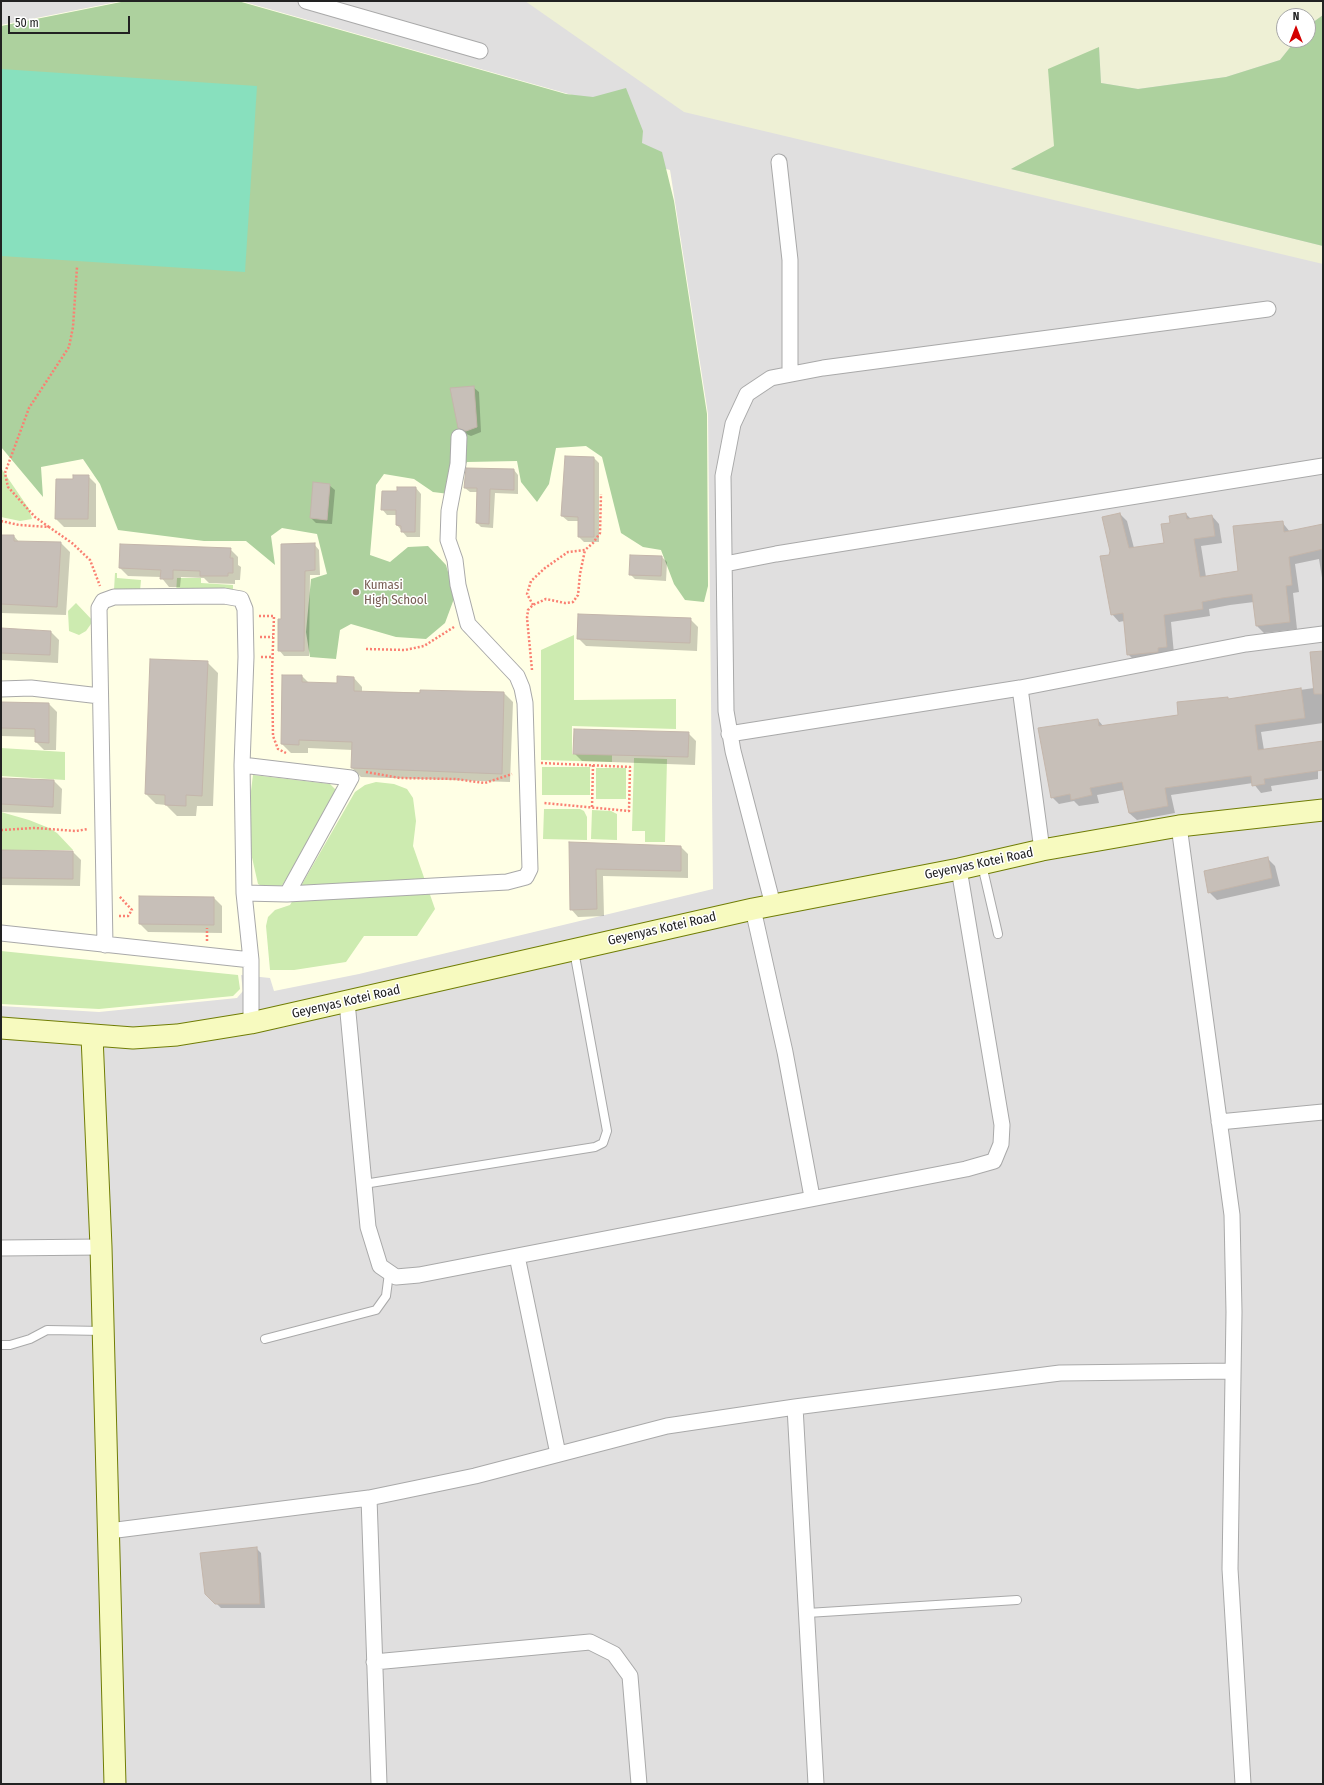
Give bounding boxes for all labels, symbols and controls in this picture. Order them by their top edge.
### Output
scale bar [10,8,132,34]
north arrow [1276,8,1316,48]
text: N [1293,10,1299,23]
text: 50 m [15,16,39,30]
place label: Kumasi High School [364,577,427,608]
marker: Kumasi High School [351,587,361,597]
street label: Geyenyas Kotei Road [923,845,1035,883]
street label: Geyenyas Kotei Road [606,909,718,949]
street label: Geyenyas Kotei Road [290,982,402,1022]

